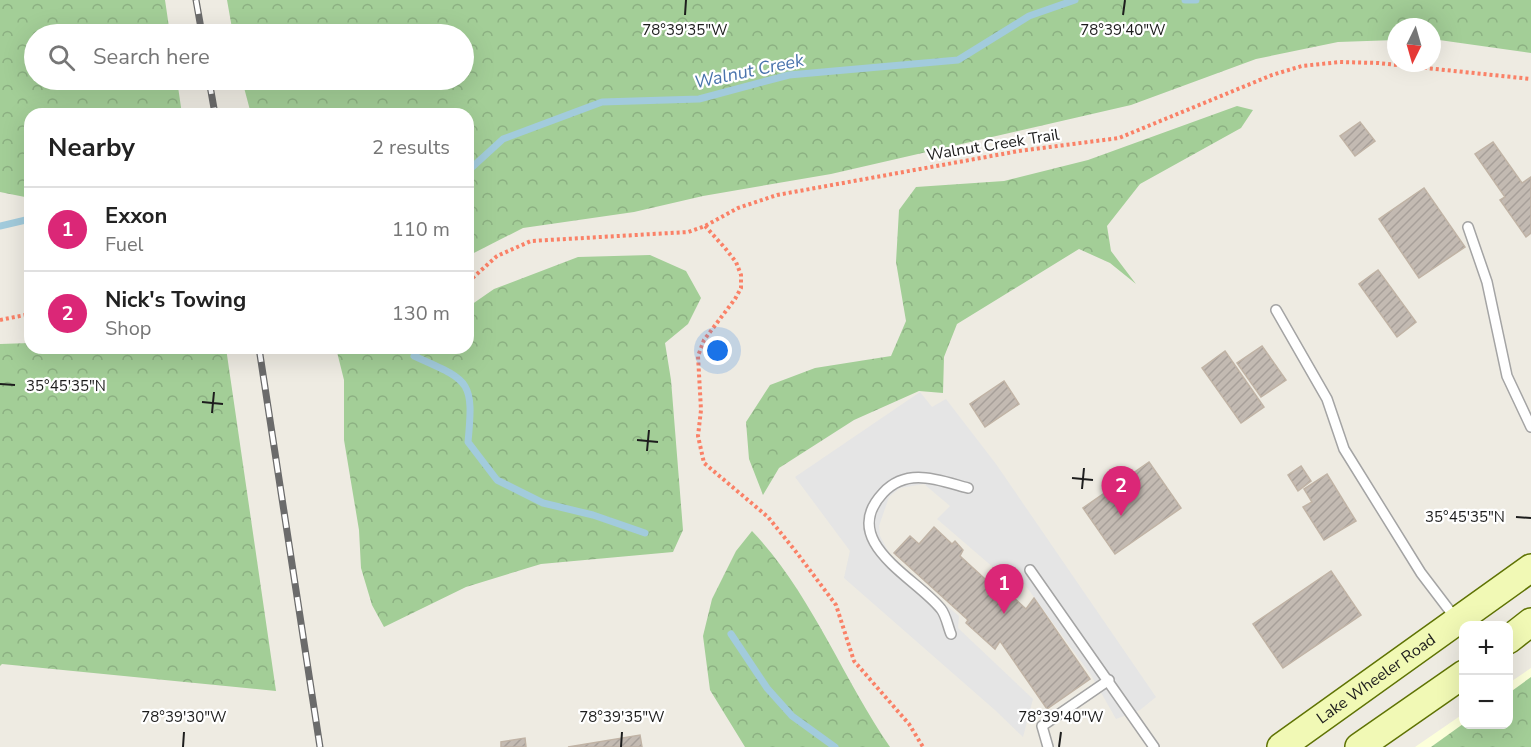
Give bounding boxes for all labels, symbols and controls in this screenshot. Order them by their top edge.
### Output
north arrow [1387,18,1441,72]
text: 78°39'35"W [642,20,728,40]
text: 78°39'40"W [1080,20,1166,40]
search box [24,24,474,90]
icon: search [45,41,78,74]
text: Search here [93,42,210,72]
water label: Walnut Creek [692,47,807,94]
street label: Walnut Creek Trail [925,124,1061,166]
text: Nearby [48,130,135,165]
text: 2 results [372,134,450,161]
text: Exxon [105,201,167,231]
text: 1 [62,216,74,243]
text: 110 m [392,216,450,243]
text: Fuel [105,231,144,258]
text: Nick's Towing [105,285,246,315]
text: 2 [62,300,74,327]
text: 130 m [392,300,450,327]
text: Shop [105,315,151,342]
your location [703,336,732,365]
text: 35°45'35"N [26,376,106,396]
pin: 2 [1102,466,1140,516]
text: 35°45'35"N [1425,507,1505,527]
pin: 1 [984,564,1024,614]
map controls [1459,621,1513,729]
button: + [1459,621,1513,675]
street label: Lake Wheeler Road [1312,629,1440,729]
button: − [1459,675,1513,729]
text: 78°39'30"W [141,707,227,727]
text: 78°39'35"W [579,707,665,727]
text: 78°39'40"W [1018,707,1104,727]

